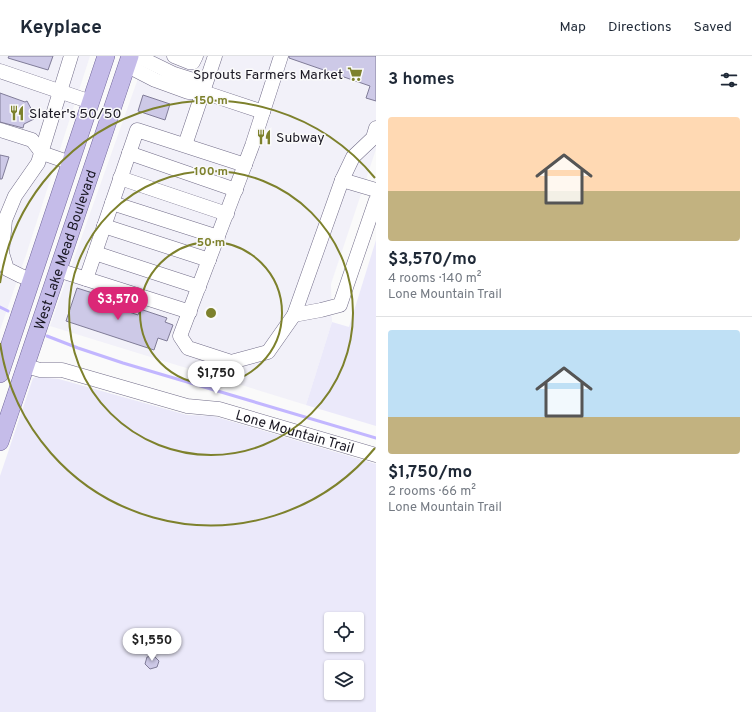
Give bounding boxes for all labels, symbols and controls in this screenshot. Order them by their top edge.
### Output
text: Keyplace [20,16,102,40]
text: Map [560,19,586,36]
text: Directions [608,19,672,36]
text: Saved [694,19,732,36]
supermarket icon: Sprouts Farmers Market [346,65,364,83]
place label: Sprouts Farmers Market [193,67,343,84]
text: 3 homes [388,69,455,91]
icon: filters [718,69,740,91]
text: 150 m [194,93,228,109]
restaurant icon: Slater's 50/50 [8,104,26,122]
place label: Slater's 50/50 [29,106,122,123]
restaurant icon: Subway [255,128,273,146]
place label: Subway [276,130,325,147]
icon: home [528,143,600,215]
text: 100 m [194,164,228,180]
street label: West Lake Mead Boulevard [31,168,101,332]
text: 50 m [197,235,225,251]
text: $3,570/mo [388,249,477,271]
text: 4 rooms · 140 m² [388,271,482,287]
pin: $3,570 [85,287,151,321]
text: Lone Mountain Trail [388,287,502,303]
text: $3,570 [97,292,139,308]
centre of rings [204,306,218,320]
icon: home [528,356,600,428]
pin: $1,750 [183,361,249,395]
text: $1,750 [197,366,235,382]
street label: Lone Mountain Trail [233,407,356,458]
text: $1,750/mo [388,462,472,484]
text: 2 rooms · 66 m² [388,484,476,500]
text: Lone Mountain Trail [388,500,502,516]
map controls [324,612,364,700]
button: locate [324,612,364,652]
pin: $1,550 [119,628,185,662]
text: $1,550 [132,633,172,649]
button: layers [324,660,364,700]

